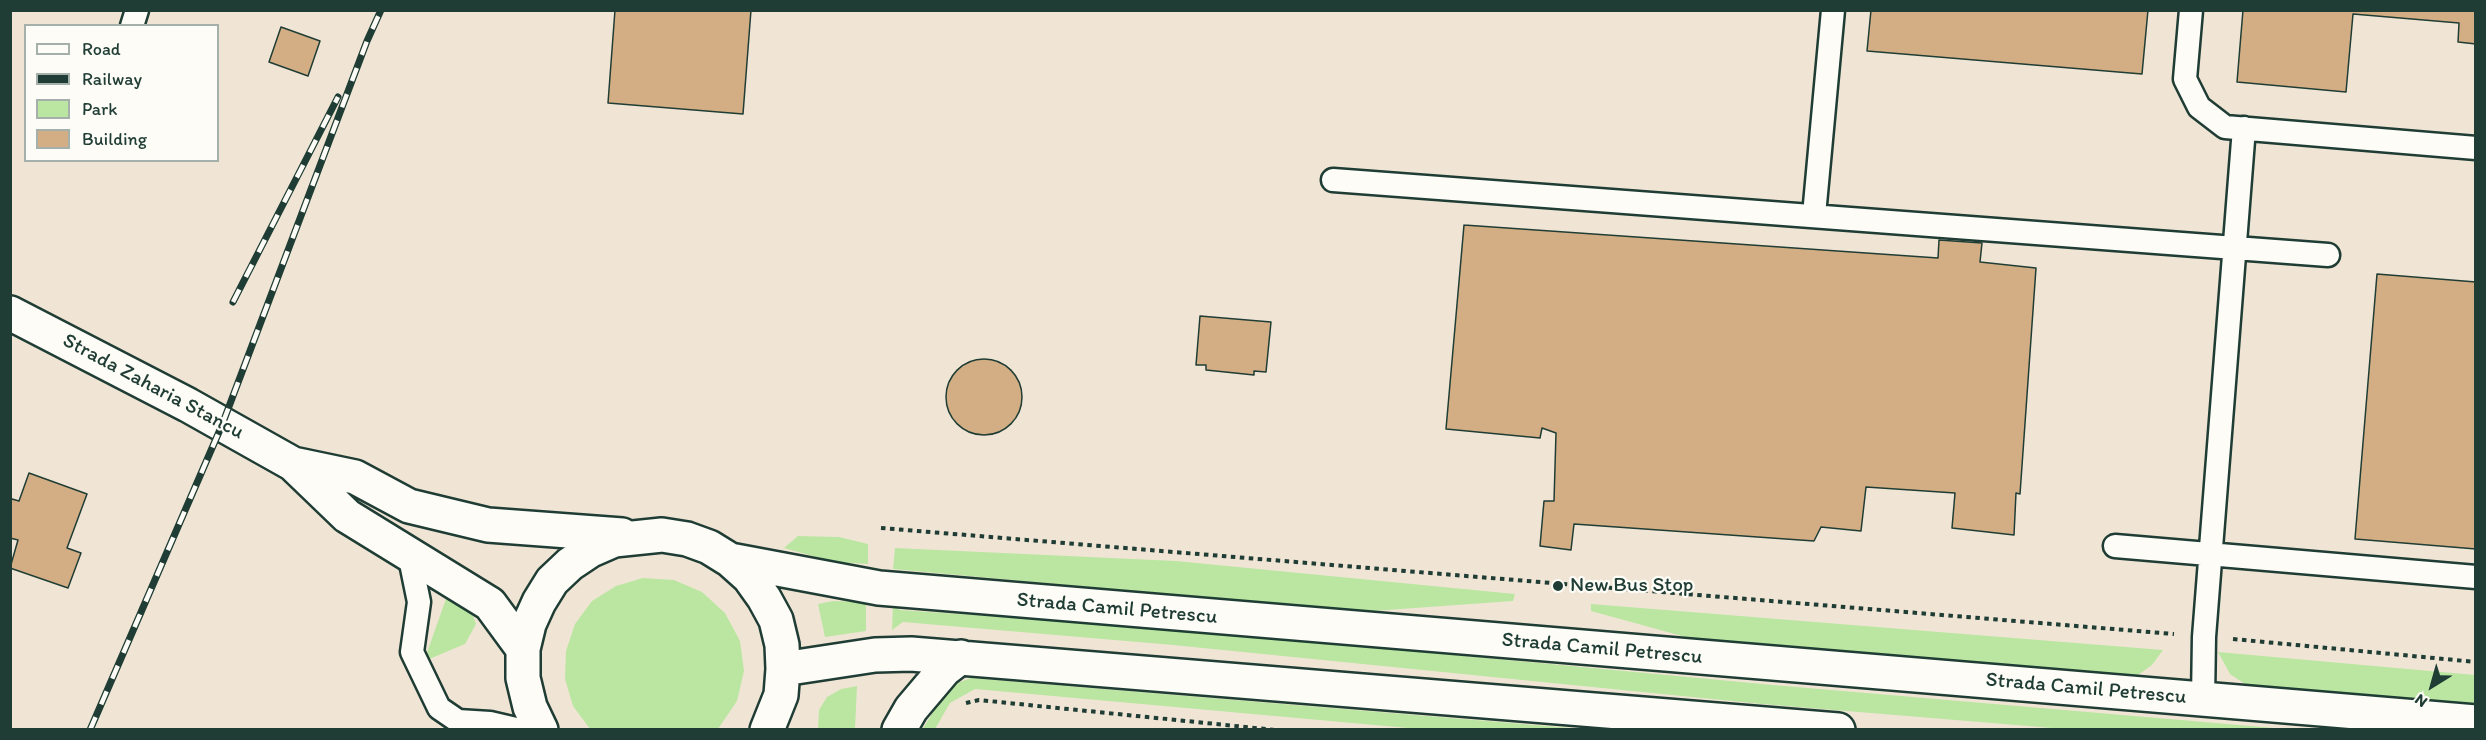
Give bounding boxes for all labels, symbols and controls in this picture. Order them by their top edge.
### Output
legend [24,24,219,162]
text: Road [82,38,121,60]
text: Railway [82,68,142,90]
text: Park [82,98,117,120]
text: Building [82,128,147,150]
street label: Strada Zaharia Stancu [58,329,248,445]
place label: New Bus Stop [1570,573,1693,599]
marker: New Bus Stop [1551,579,1565,593]
street label: Strada Camil Petrescu [1016,588,1218,630]
street label: Strada Camil Petrescu [1501,628,1703,670]
north arrow [2402,656,2462,716]
street label: Strada Camil Petrescu [1985,668,2187,710]
text: N [2411,690,2431,712]

